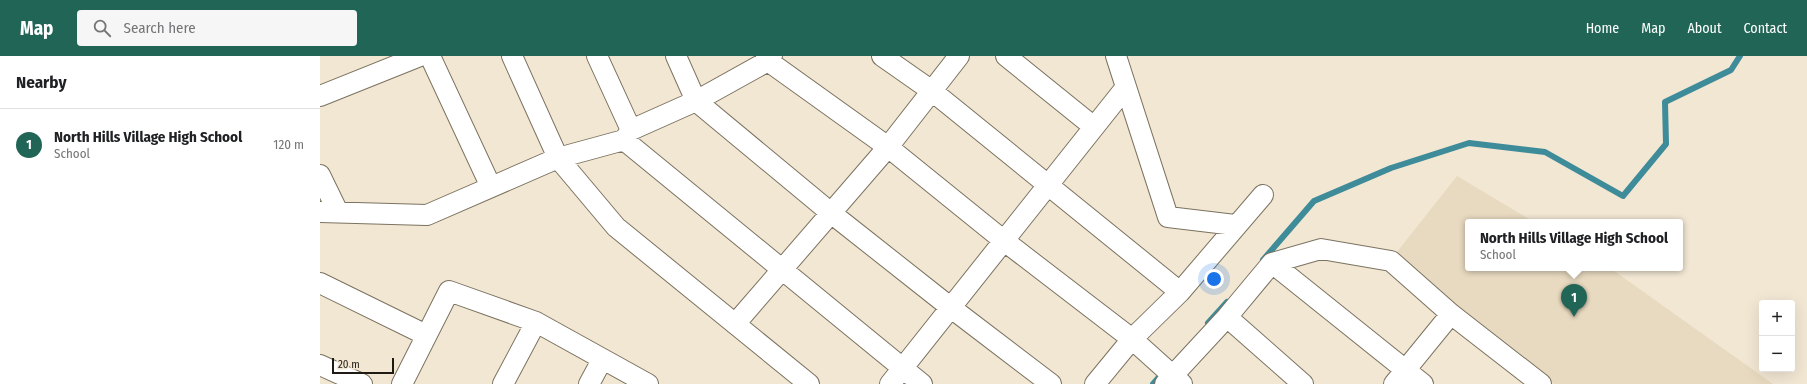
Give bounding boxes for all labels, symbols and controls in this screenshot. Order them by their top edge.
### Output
search box [77,10,357,46]
text: Map [20,17,53,40]
icon: search [91,17,113,39]
text: Search here [123,19,196,37]
text: Home [1586,20,1619,37]
text: Map [1641,20,1665,37]
text: About [1687,20,1722,37]
text: Contact [1744,20,1787,37]
text: Nearby [16,72,67,93]
text: North Hills Village High School [54,128,242,146]
text: 1 [26,137,32,152]
text: 120 m [273,137,304,152]
text: School [54,146,90,161]
popup [1465,219,1683,271]
text: North Hills Village High School [1480,229,1668,247]
text: School [1480,247,1516,262]
your location [1204,269,1224,289]
pin: 1 [1561,284,1587,317]
map controls [1759,300,1795,372]
button: + [1759,300,1795,336]
button: − [1759,336,1795,372]
scale bar [332,356,394,375]
text: 20 m [338,358,360,371]

